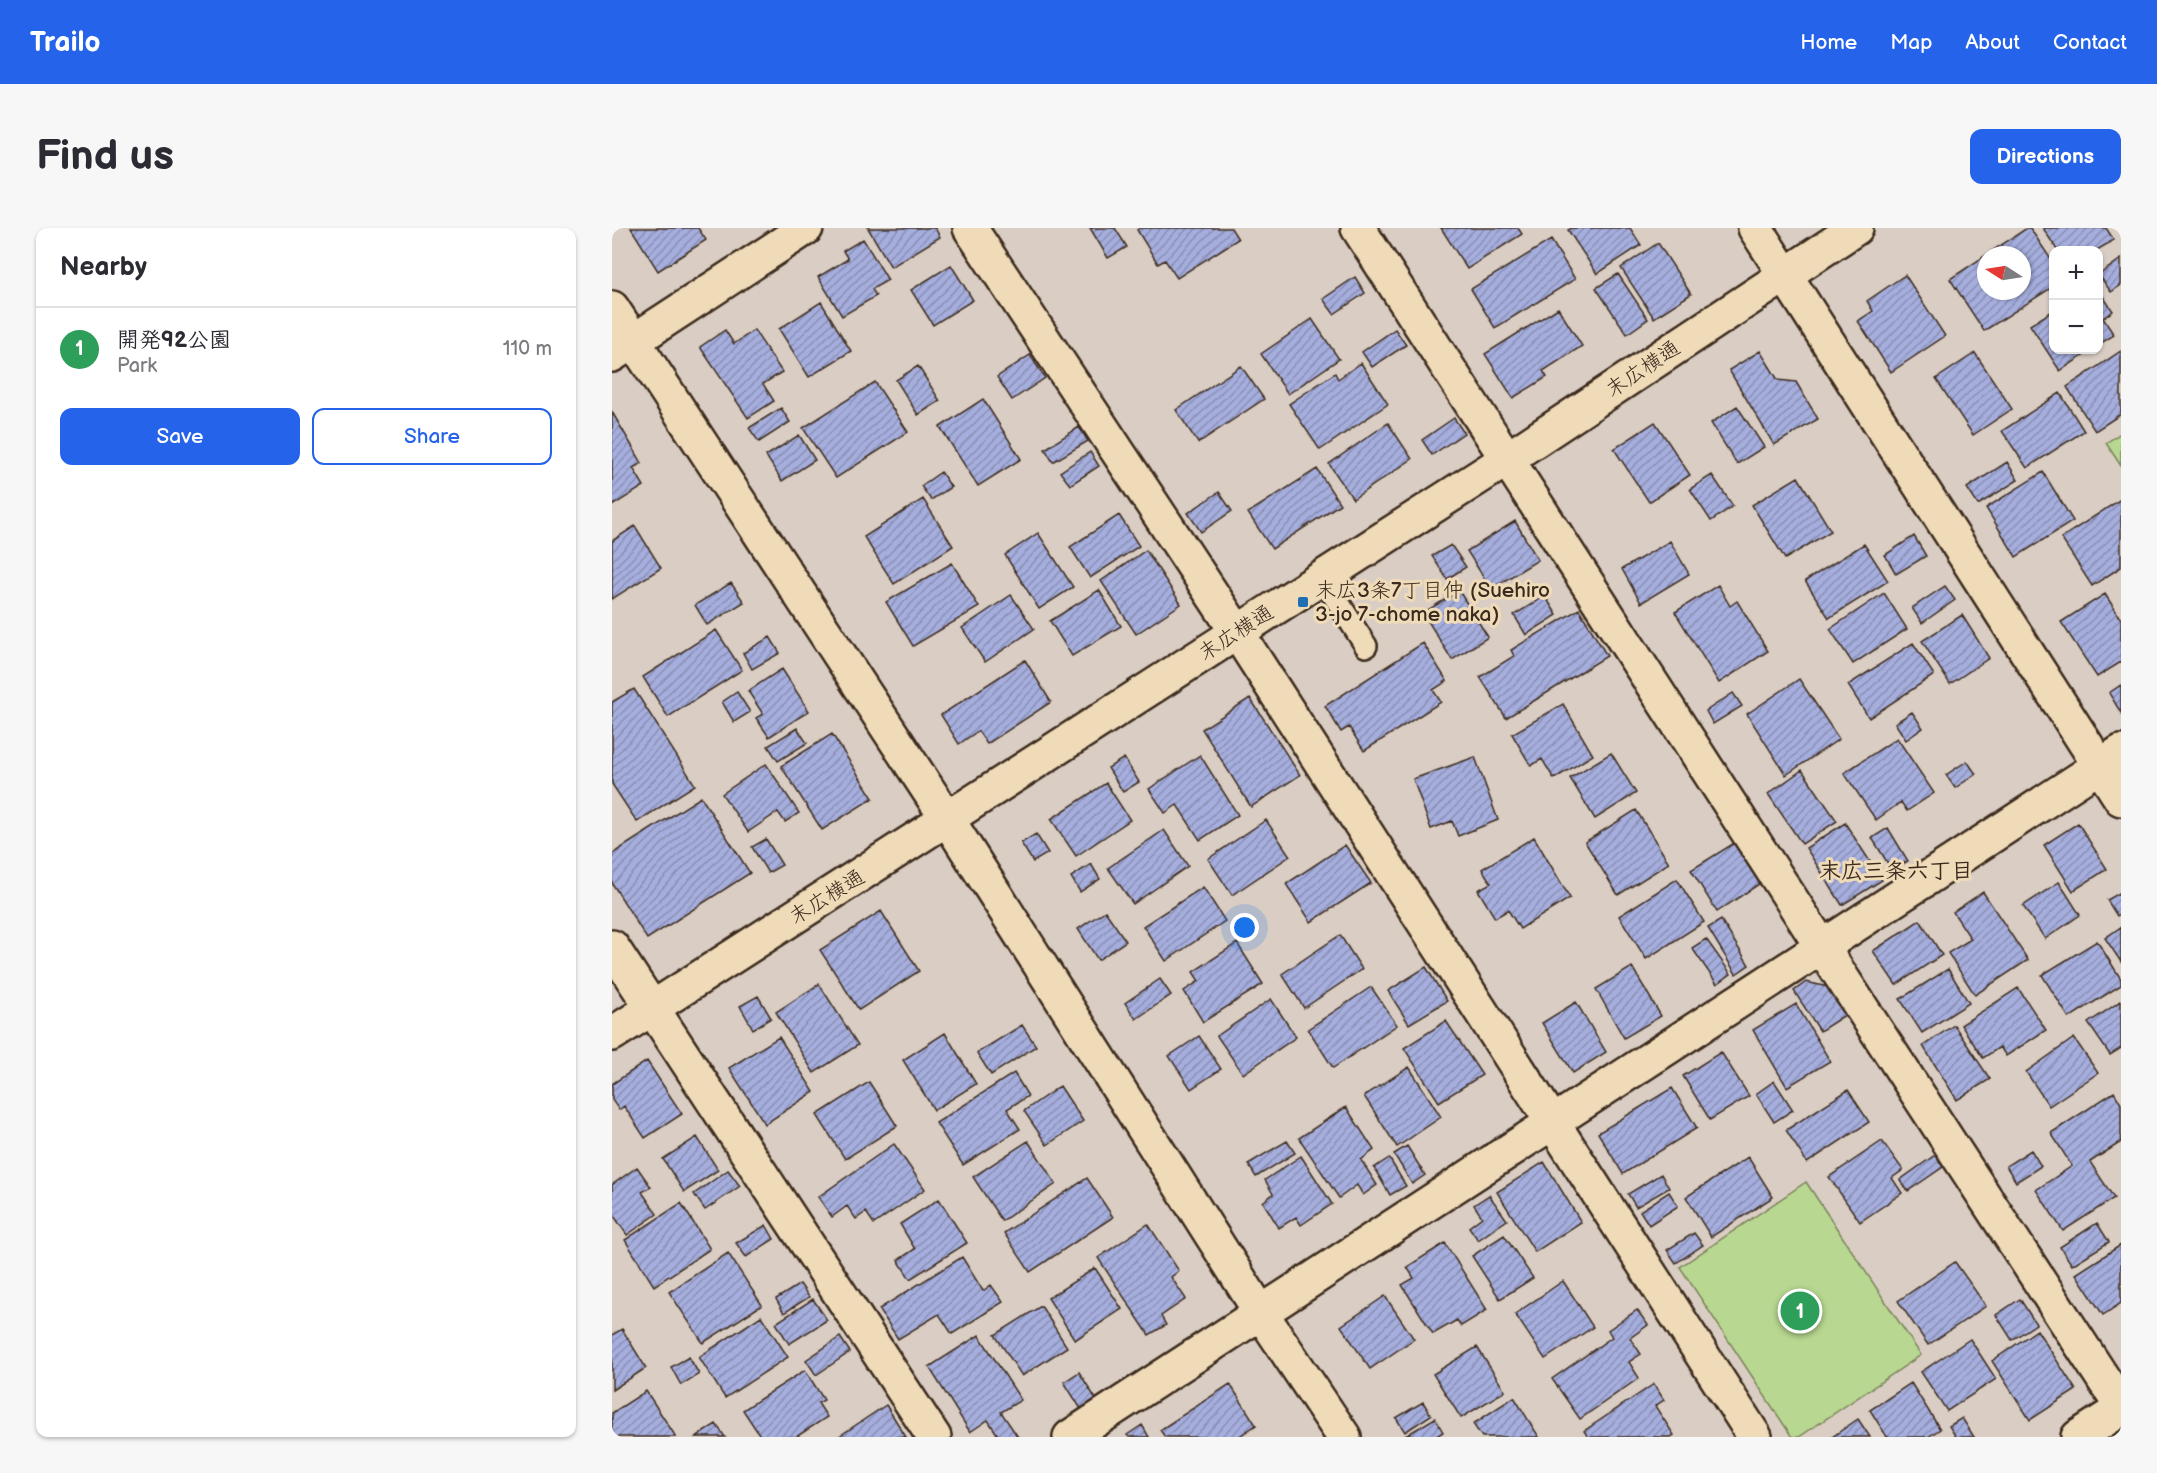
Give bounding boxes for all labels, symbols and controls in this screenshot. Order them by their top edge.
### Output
text: Trailo [30,26,101,59]
text: Home [1800,30,1857,55]
text: Map [1890,30,1932,55]
text: About [1965,30,2020,55]
text: Contact [2053,30,2127,55]
button: Directions [1970,129,2121,184]
text: Find us [36,131,174,182]
north arrow [1977,246,2031,300]
map controls [2049,246,2103,354]
button: + [2049,246,2103,300]
text: Nearby [60,252,147,283]
button: − [2049,300,2103,354]
text: 開発92公園 [117,327,231,354]
street label: 末広横通 [1601,335,1685,403]
text: 1 [75,337,84,361]
text: 110 m [503,337,552,361]
text: Park [117,354,157,378]
button: Save [60,408,300,465]
button: Share [312,408,552,465]
place label: 末広3条7丁目仲 (Suehiro 3-jo 7-chome naka) [1315,578,1550,627]
marker: 末広3条7丁目仲 (Suehiro 3-jo 7-chome naka) [1296,595,1310,609]
street label: 末広横通 [1194,600,1278,666]
district label: 末広三条六丁目 [1819,858,1973,885]
street label: 末広横通 [785,864,869,930]
your location [1230,913,1259,942]
pin: 1 [1780,1288,1820,1334]

